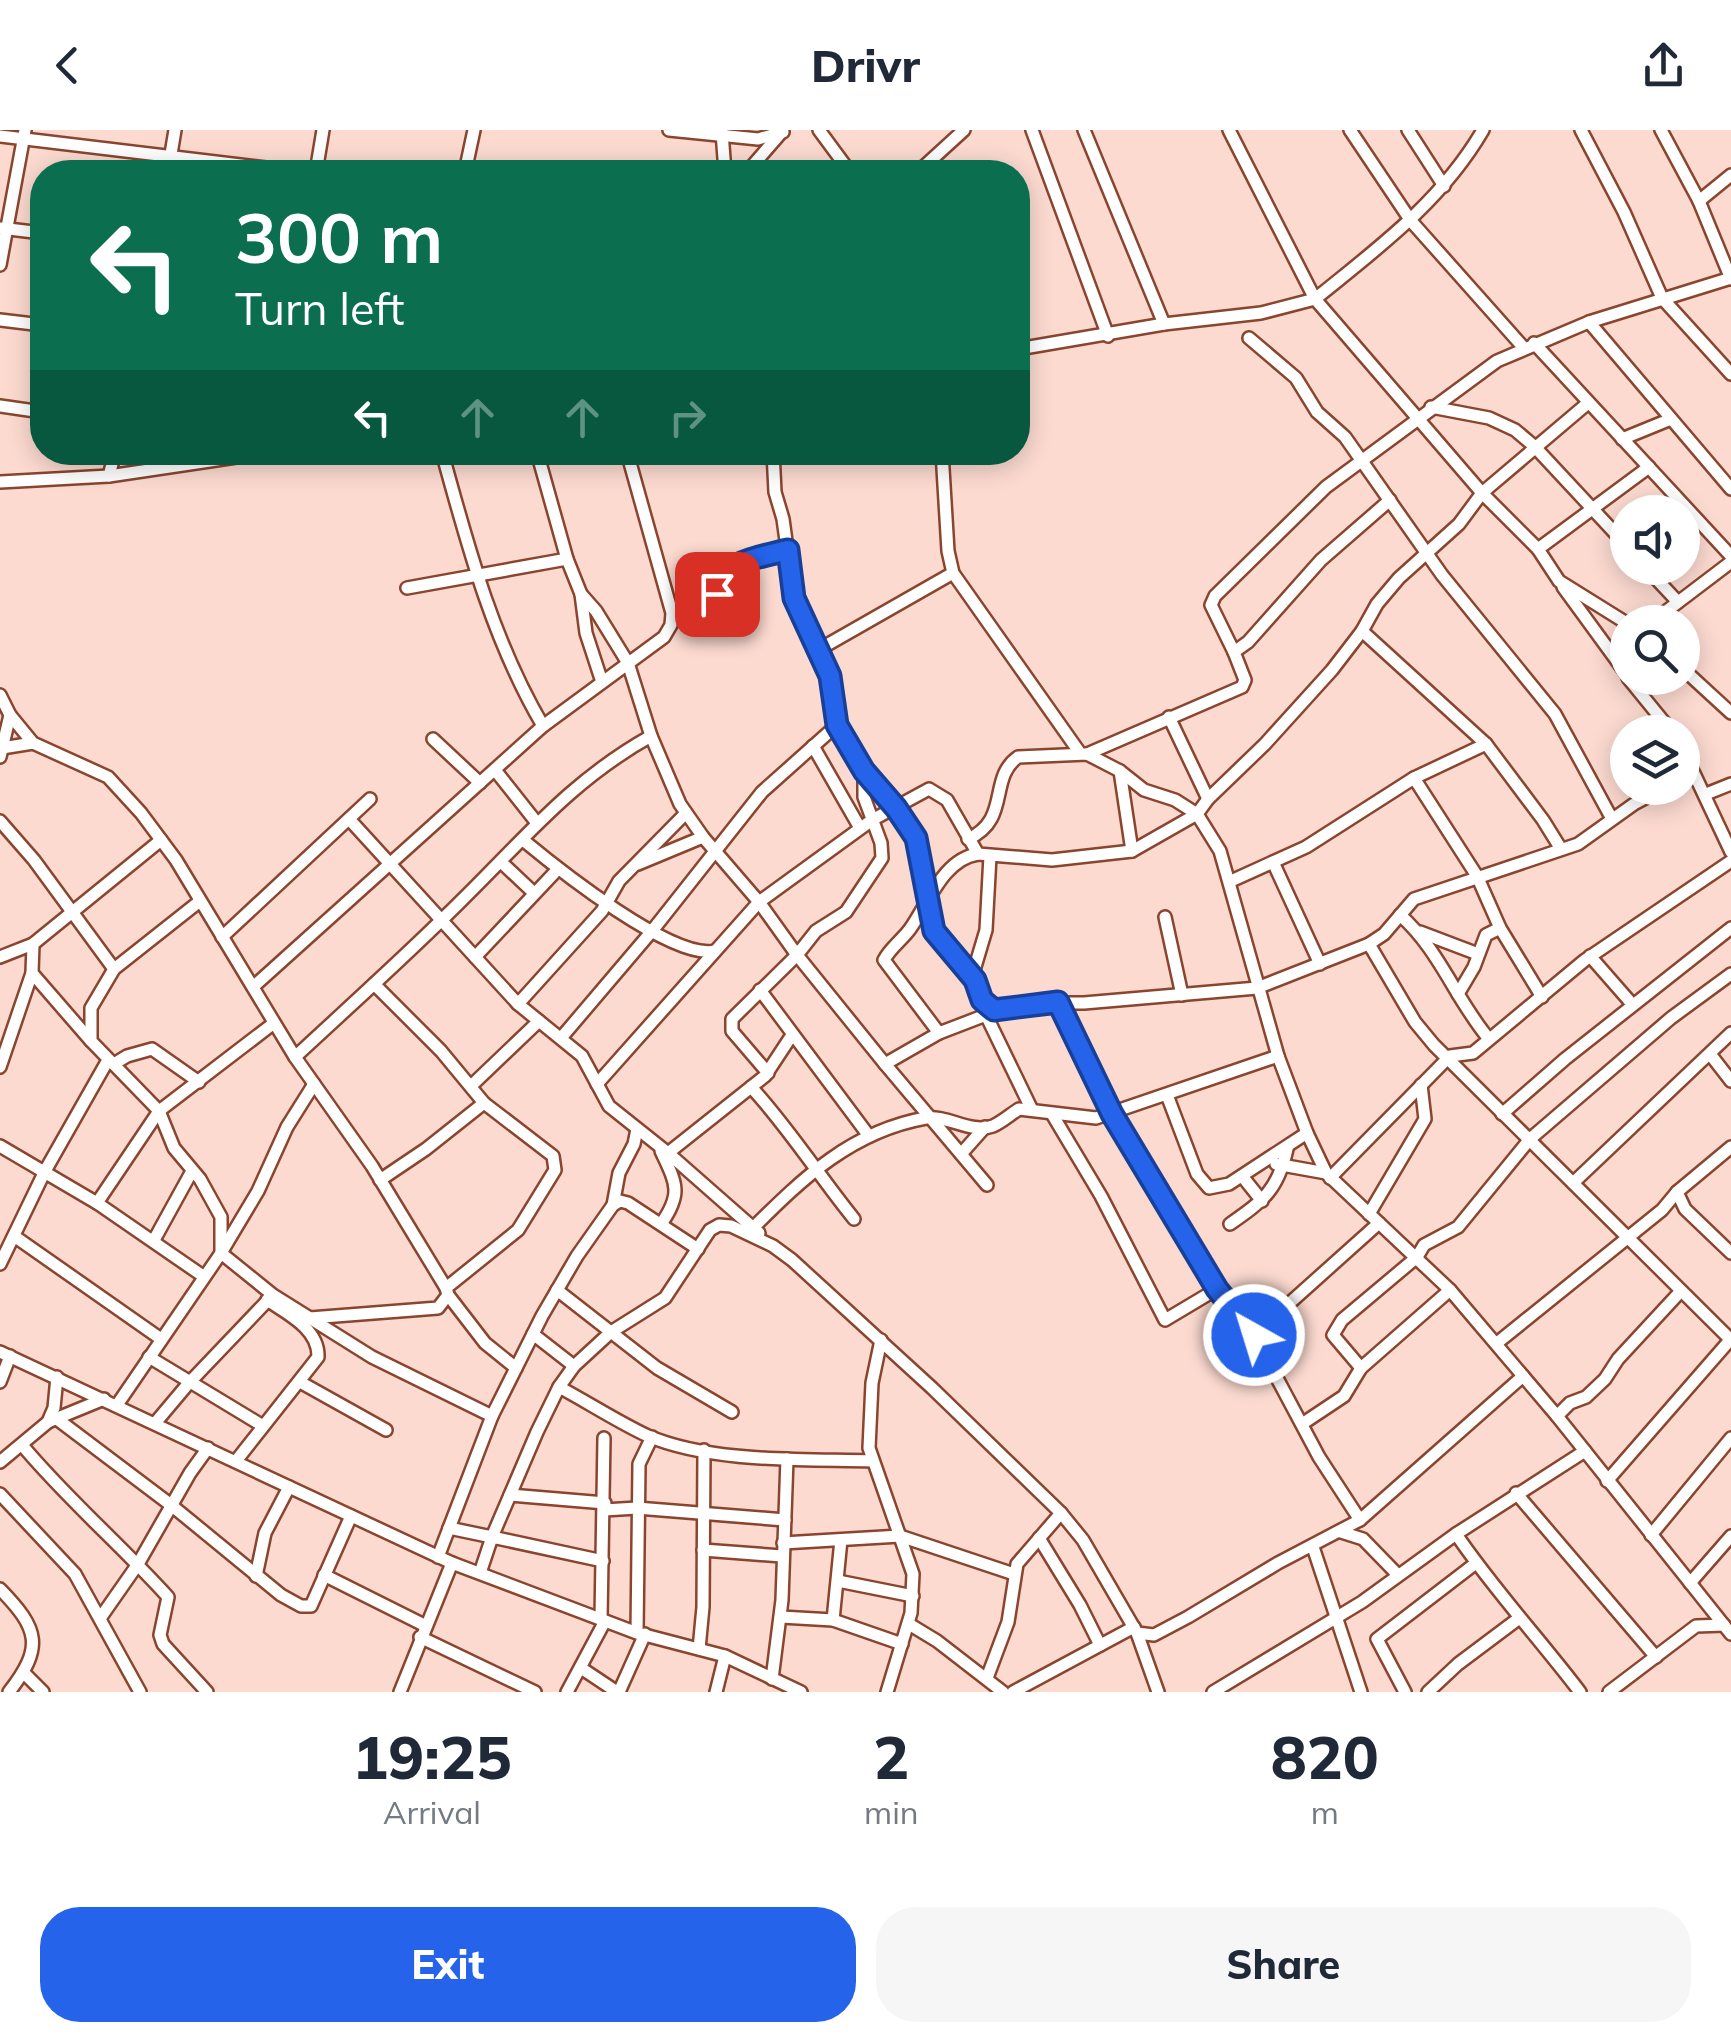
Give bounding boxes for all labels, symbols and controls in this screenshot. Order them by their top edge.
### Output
text: Drivr [811,37,920,93]
icon: back [40,38,95,93]
icon: share [1636,38,1691,93]
text: 300 m [235,193,443,281]
icon: left [70,200,200,330]
text: Turn left [235,280,404,336]
icon: left [345,390,400,445]
icon: ahead [450,390,505,445]
icon: ahead [555,390,610,445]
icon: right [660,390,715,445]
map controls [1610,495,1700,805]
button: sound [1610,495,1700,585]
pin [675,552,760,637]
icon: arrive [690,567,745,622]
button: search [1610,605,1700,695]
button: layers [1610,715,1700,805]
position arrow [1202,1283,1306,1387]
text: 19:25 [352,1719,512,1794]
text: 2 [873,1719,909,1794]
text: 820 [1271,1719,1379,1794]
text: Arrival [383,1792,481,1832]
text: min [864,1792,919,1832]
text: m [1311,1792,1339,1832]
button: Exit [40,1907,856,2022]
button: Share [876,1907,1691,2022]

